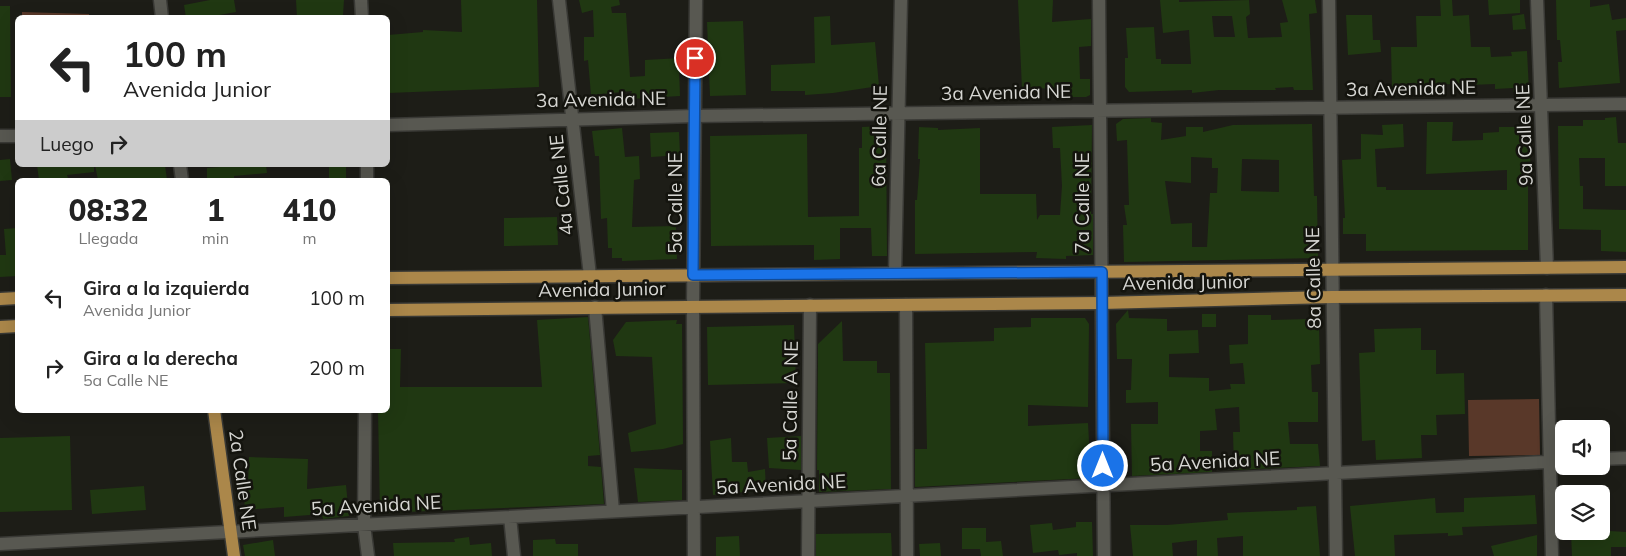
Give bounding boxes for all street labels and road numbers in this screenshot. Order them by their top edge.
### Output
street label: 3a Avenida NE [1346,75,1476,101]
street label: 3a Avenida NE [941,79,1071,105]
street label: 9a Calle NE [1510,84,1538,186]
street label: 6a Calle NE [866,85,892,187]
street label: 3a Avenida NE [536,86,666,112]
street label: 4a Calle NE [544,133,578,237]
street label: 5a Calle NE [663,152,687,254]
street label: 7a Calle NE [1070,152,1094,254]
street label: 8a Calle NE [1300,227,1326,329]
street label: Avenida Junior [1122,269,1250,295]
street label: Avenida Junior [538,276,666,302]
street label: 5a Calle A NE [777,341,803,461]
street label: 2a Calle NE [224,428,262,532]
street label: 5a Avenida NE [1149,446,1281,476]
street label: 5a Avenida NE [715,469,847,499]
street label: 5a Avenida NE [310,490,442,520]

